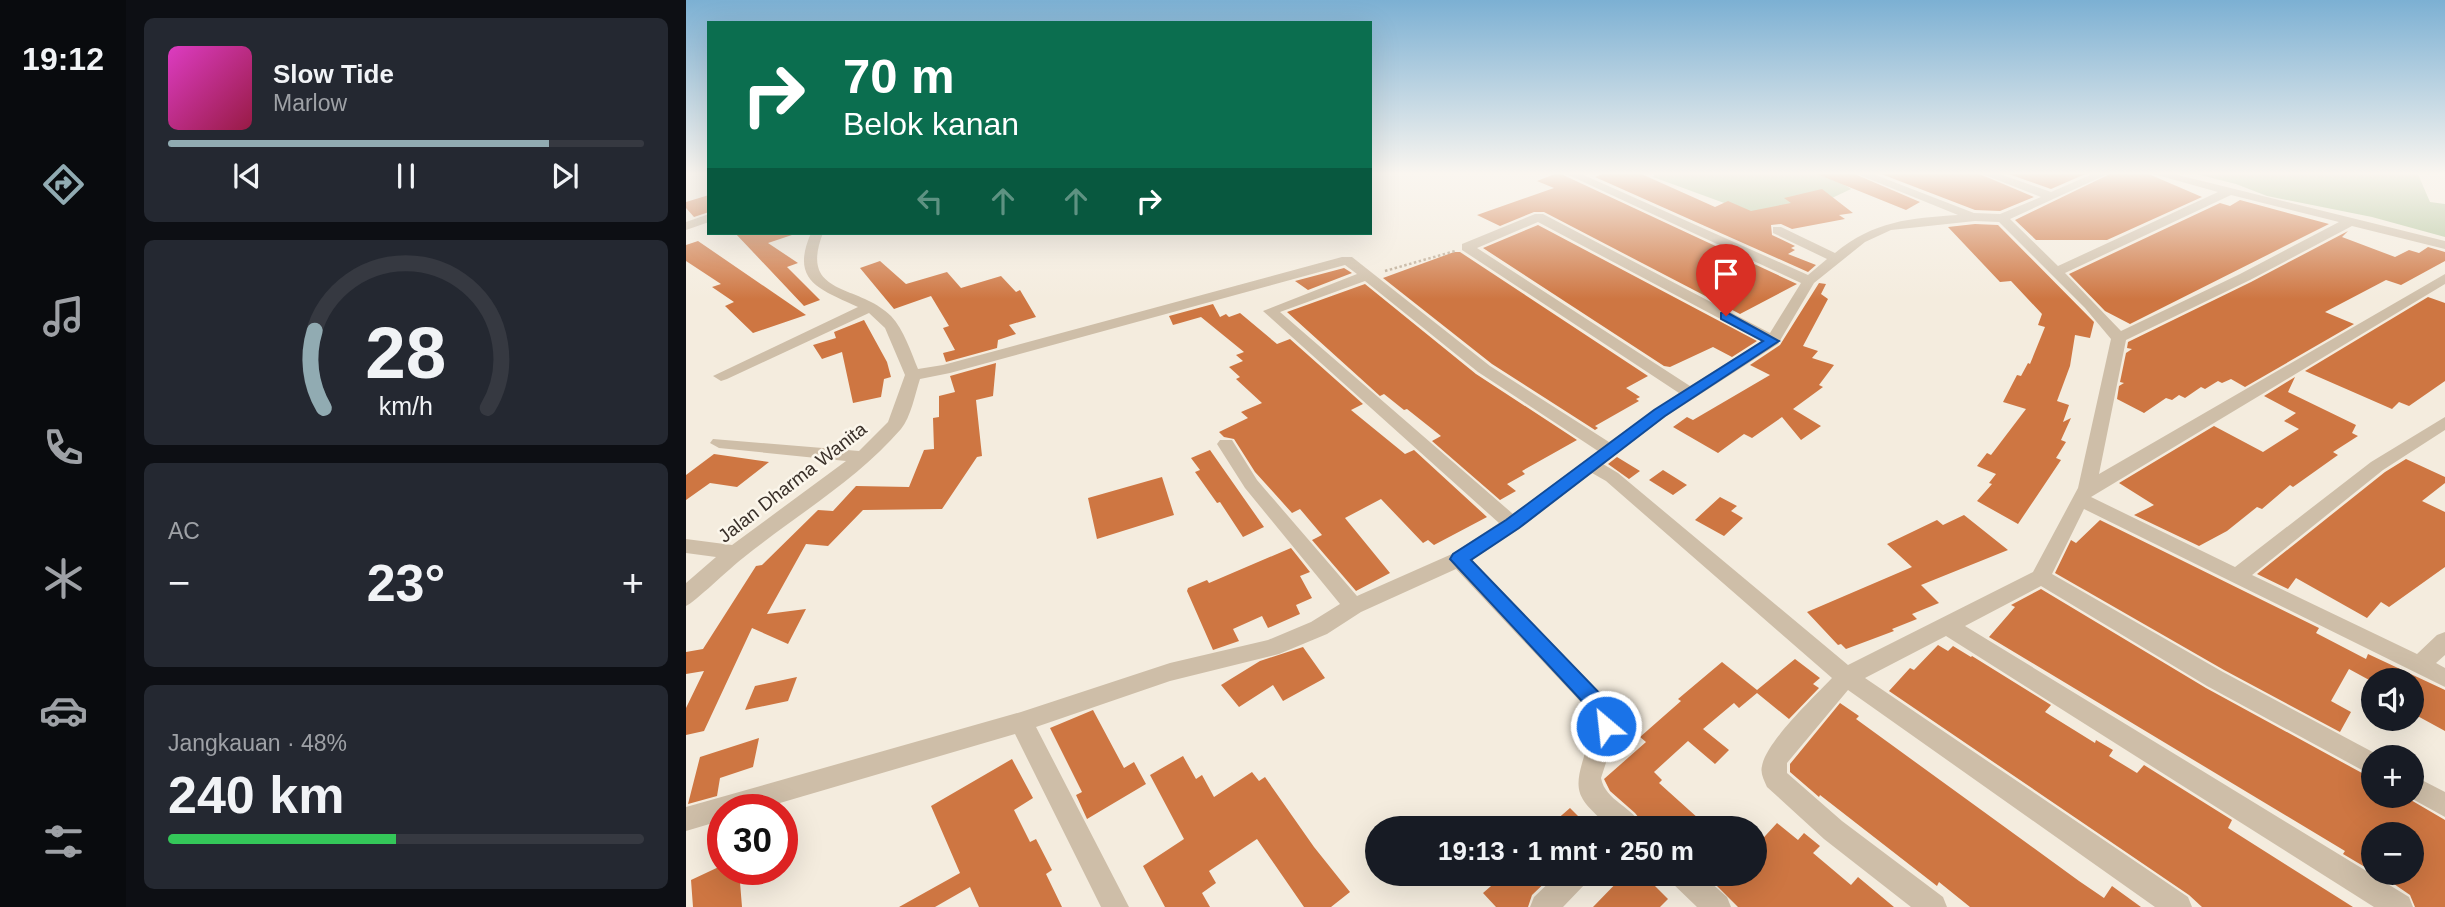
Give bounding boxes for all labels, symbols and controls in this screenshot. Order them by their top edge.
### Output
text: 19:12 [22,41,104,77]
icon: right [728,49,819,140]
text: 70 m [843,49,955,103]
text: Slow Tide [273,59,394,89]
text: Marlow [273,90,347,116]
text: Belok kanan [843,106,1019,142]
icon: previous [228,157,266,195]
icon: pause [387,157,425,195]
icon: next [546,157,584,195]
icon: directions [39,160,88,209]
icon: left [911,182,949,220]
icon: ahead [984,182,1022,220]
icon: ahead [1057,182,1095,220]
icon: right [1130,182,1168,220]
pin [1696,244,1756,316]
icon: arrive [1707,255,1745,293]
icon: music [39,292,88,341]
text: 28 [366,313,446,394]
text: km/h [379,392,433,420]
street label: Jalan Dharma Wanita [714,418,871,547]
icon: phone [39,423,88,472]
text: AC [168,518,200,544]
icon: climate [39,554,88,603]
text: 23° [367,554,445,612]
text: − [168,562,190,604]
text: + [622,562,644,604]
map controls [2361,668,2424,885]
button: sound [2361,668,2424,731]
icon: car [39,686,88,735]
position arrow [1569,689,1643,763]
text: Jangkauan · 48% [168,730,347,756]
button: + [2361,745,2424,808]
text: 240 km [168,766,344,824]
speed limit sign: 30 [707,794,798,885]
icon: filters [39,817,88,866]
button: − [2361,822,2424,885]
text: 19:13 · 1 mnt · 250 m [1438,836,1694,866]

